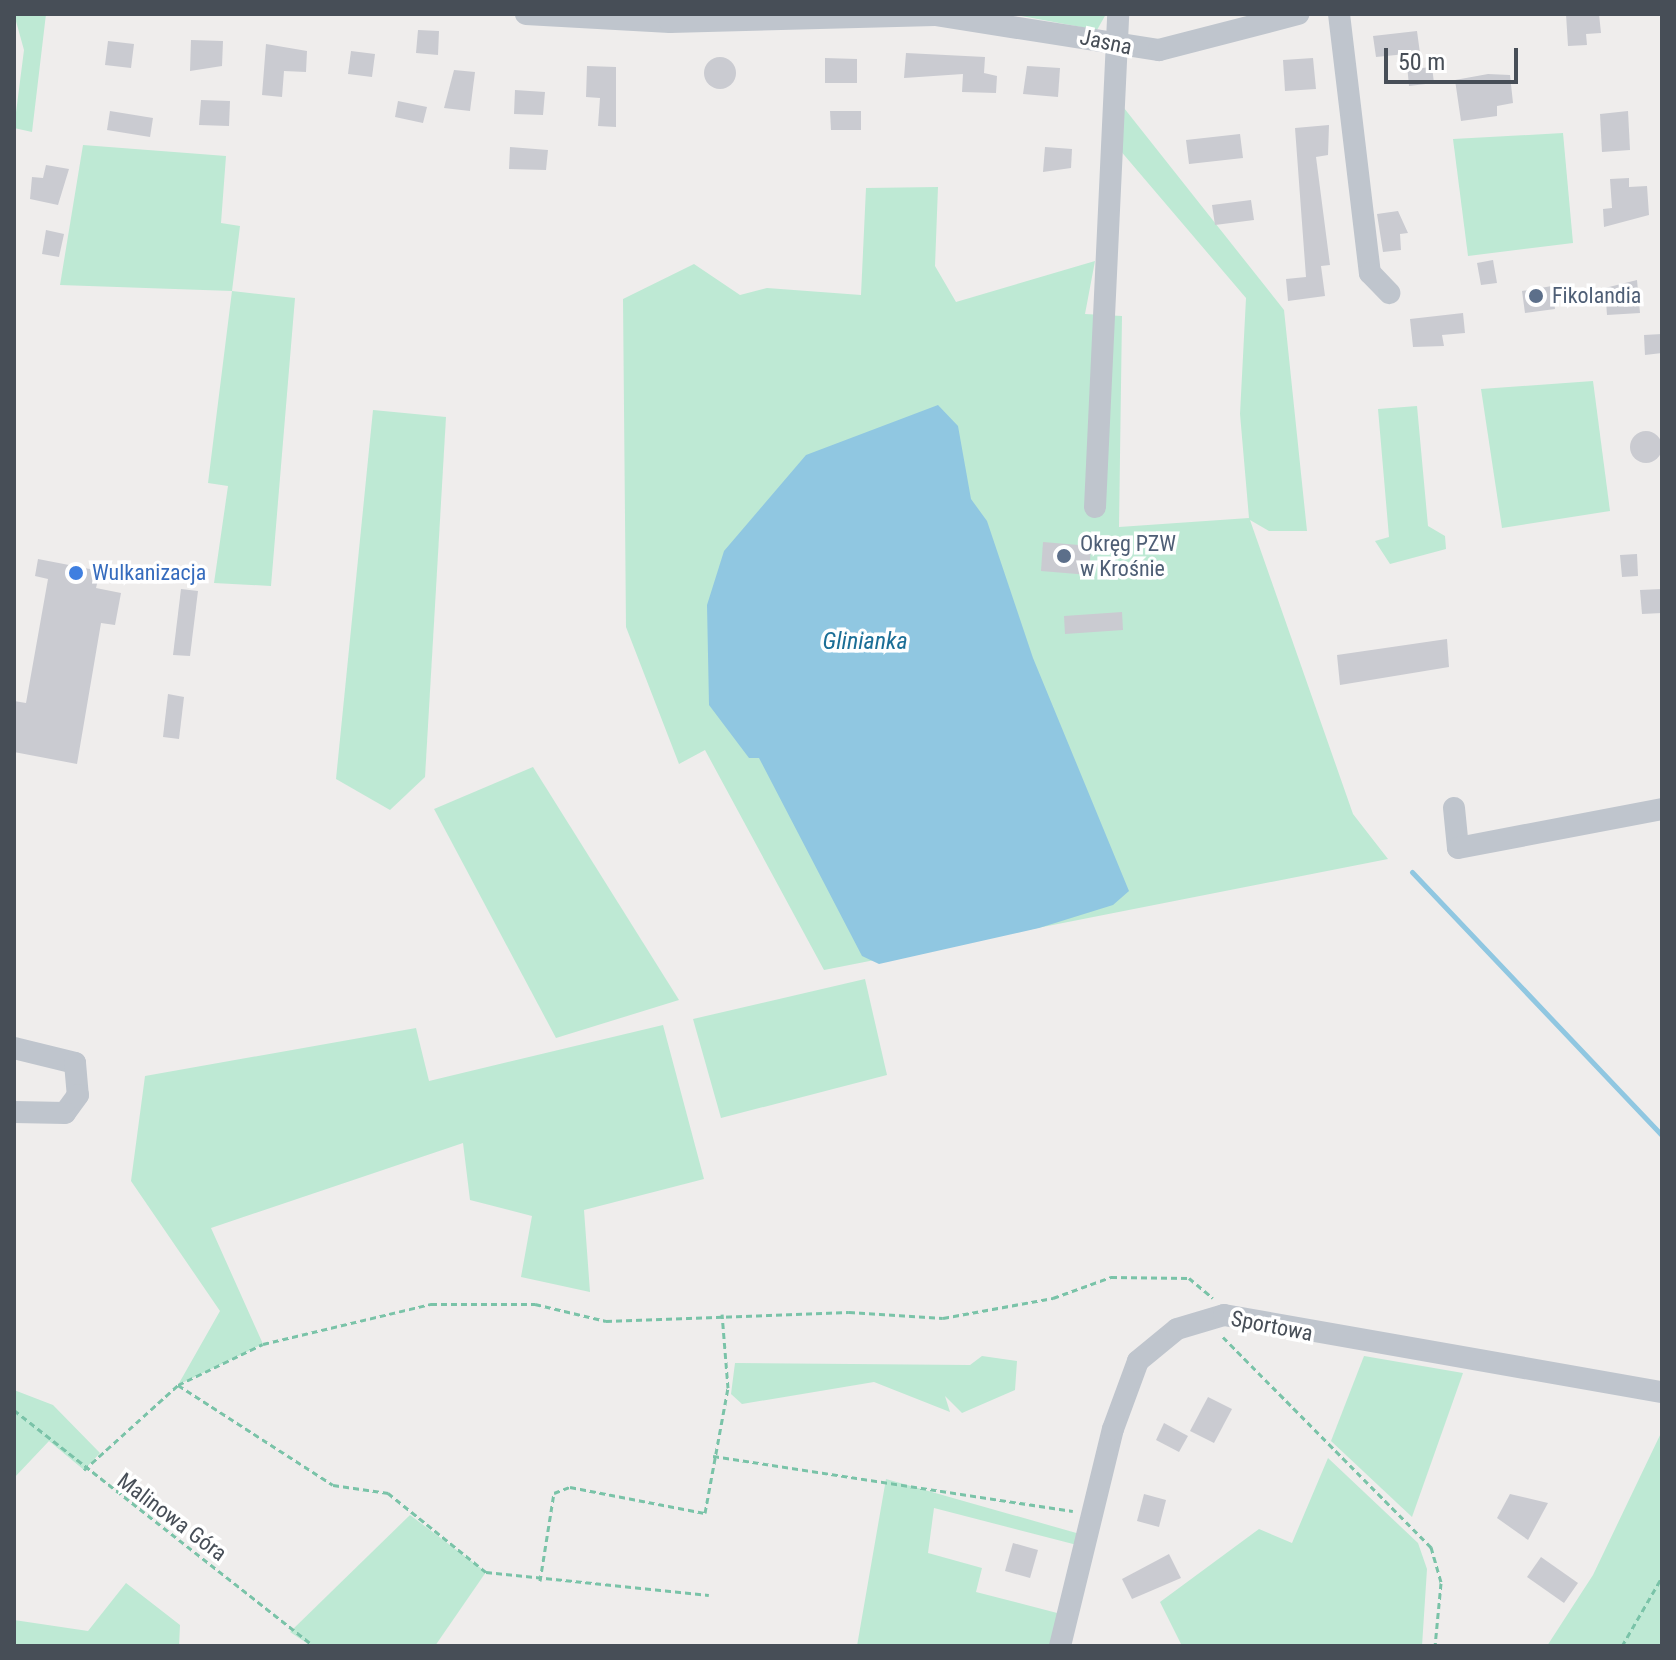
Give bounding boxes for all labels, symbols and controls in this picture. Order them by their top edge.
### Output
street label: Jasna [1078,24,1134,60]
scale bar [1388,32,1522,82]
text: 50 m [1398,48,1445,76]
place label: Fikolandia [1552,283,1641,309]
marker: Fikolandia [1527,287,1545,305]
place label: Okręg PZW w Krośnie [1080,530,1176,582]
marker: Okręg PZW w Krośnie [1055,547,1073,565]
place label: Wulkanizacja [92,560,206,586]
marker: Wulkanizacja [67,564,85,582]
water label: Glinianka [822,628,908,656]
street label: Sportowa [1229,1305,1315,1347]
street label: Malinowa Góra [112,1467,232,1567]

